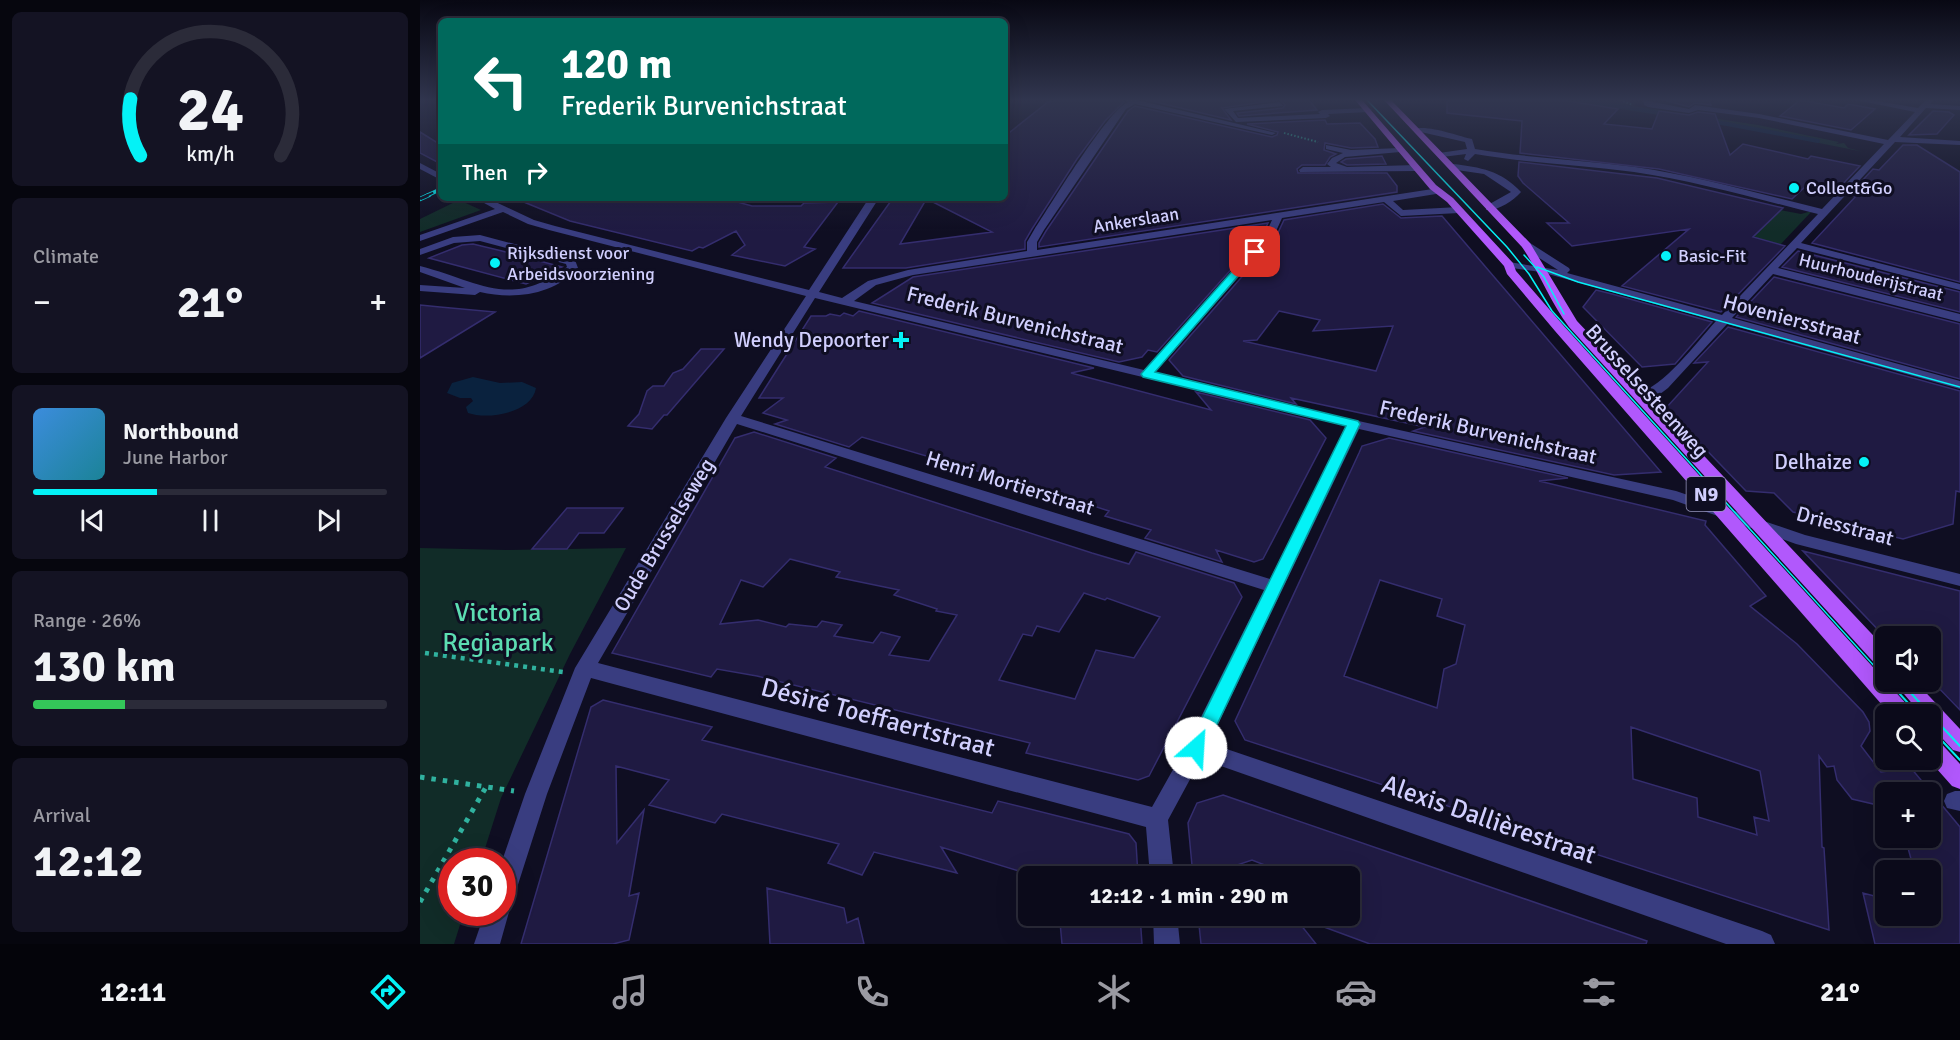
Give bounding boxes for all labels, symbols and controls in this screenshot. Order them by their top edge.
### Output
text: 120 m [561,39,672,90]
icon: left [462,42,540,120]
text: 24 [176,71,244,148]
text: Frederik Burvenichstraat [561,90,847,123]
text: km/h [186,142,234,168]
icon: right [520,156,553,189]
text: Then [462,159,508,186]
place label: Collect&Go [1806,177,1892,199]
marker: Collect&Go [1787,181,1801,195]
street label: Ankerslaan [1092,202,1180,238]
pin [1229,226,1280,277]
icon: arrive [1238,235,1271,268]
place label: Rijksdienst voor Arbeidsvoorziening [507,242,655,285]
text: Climate [33,244,99,269]
place label: Basic-Fit [1678,245,1746,267]
street label: Huurhouderijstraat [1797,248,1945,306]
marker: Basic-Fit [1659,249,1673,263]
marker: Rijksdienst voor Arbeidsvoorziening [488,256,502,270]
text: 21° [177,275,243,330]
street label: Frederik Burvenichstraat [904,281,1126,359]
text: − [33,282,51,323]
text: + [369,282,387,323]
street label: Hoveniersstraat [1720,288,1864,350]
street label: Brusselsesteenweg [1580,319,1714,463]
place label: Wendy Depoorter [734,327,889,353]
marker: Wendy Depoorter [894,333,908,347]
street label: Frederik Burvenichstraat [1377,394,1599,470]
text: Northbound [123,418,239,445]
text: June Harbor [123,445,228,470]
street label: Henri Mortierstraat [923,445,1097,521]
place label: Delhaize [1774,449,1852,475]
street label: Oude Brusselseweg [608,454,720,616]
marker: Delhaize [1857,455,1871,469]
road number: N9 [1686,477,1726,511]
street label: Driesstraat [1794,501,1896,551]
icon: previous [76,504,109,537]
icon: pause [194,504,227,537]
icon: next [312,504,345,537]
park label: Victoria Regiapark [442,597,554,659]
text: Range · 26% [33,608,141,633]
map controls [1875,626,1941,926]
button: sound [1875,626,1941,692]
text: 130 km [33,639,176,694]
street label: Désiré Toeffaertstraat [758,671,998,765]
button: search [1875,704,1941,770]
position arrow [1164,716,1228,780]
street label: Alexis Dallièrestraat [1378,768,1600,872]
button: + [1875,782,1941,848]
text: Arrival [33,803,91,828]
text: 12:12 [33,834,143,889]
speed limit sign: 30 [438,848,516,926]
button: − [1875,860,1941,926]
text: 12:12 · 1 min · 290 m [1089,882,1289,909]
icon: directions [367,971,409,1013]
icon: music [609,971,651,1013]
icon: phone [851,971,893,1013]
icon: climate [1093,971,1135,1013]
icon: car [1335,971,1377,1013]
icon: filters [1578,971,1620,1013]
text: 12:11 [100,976,166,1009]
text: 21° [1820,976,1860,1009]

